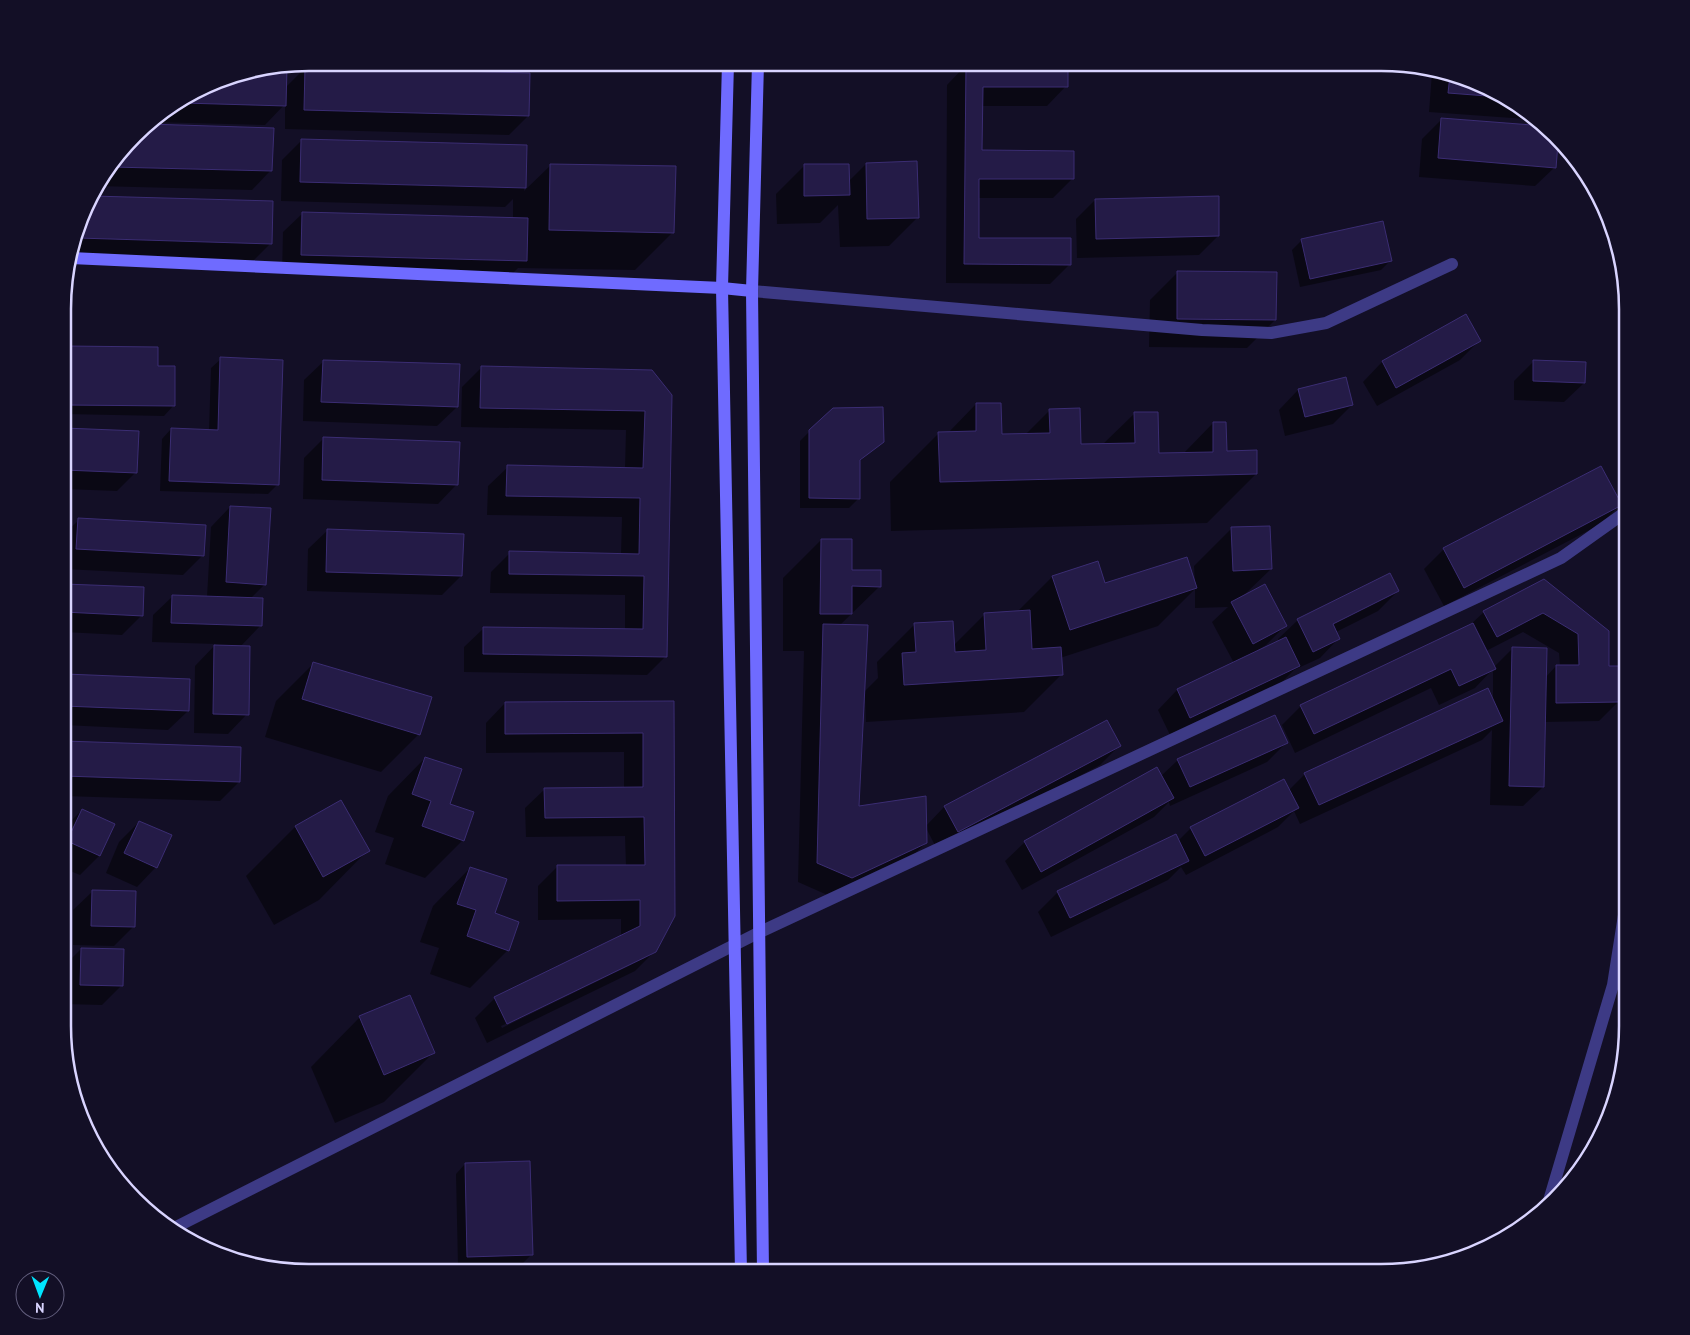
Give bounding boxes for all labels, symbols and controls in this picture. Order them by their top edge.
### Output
north arrow [15,1270,65,1320]
text: N [35,1299,45,1317]

